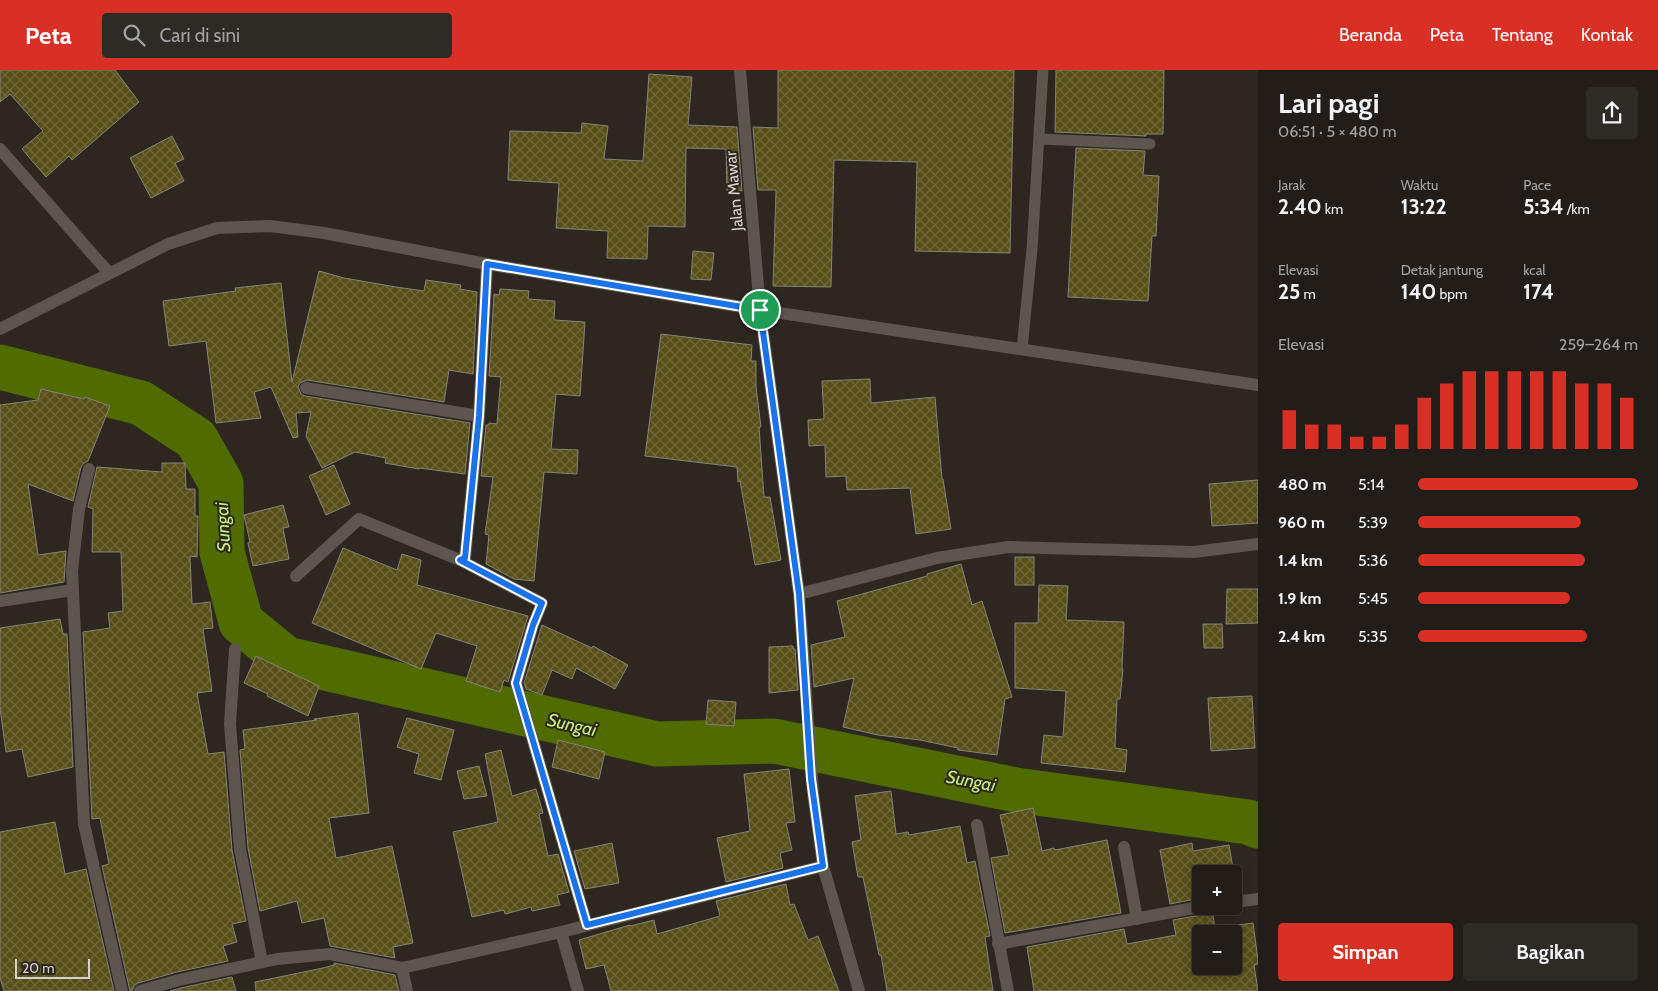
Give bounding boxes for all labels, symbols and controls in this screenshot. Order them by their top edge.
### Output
search box [102,13,452,58]
text: Peta [25,21,72,50]
icon: search [120,21,148,49]
text: Cari di sini [160,24,240,47]
text: Beranda [1339,24,1402,46]
text: Peta [1430,24,1464,46]
text: Tentang [1492,24,1553,46]
text: Kontak [1581,24,1633,46]
text: Lari pagi [1278,86,1380,120]
button: share [1586,87,1638,139]
text: 06:51 · 5 × 480 m [1278,122,1397,141]
street label: Jalan Mawar [721,149,747,233]
text: Jarak [1278,176,1305,194]
text: Waktu [1401,176,1438,194]
text: Pace [1523,176,1551,194]
text: 2.40 [1278,194,1322,219]
text: 13:22 [1401,194,1447,219]
text: 5:34 [1523,194,1564,219]
text: km [1322,200,1343,218]
text: /km [1564,200,1590,218]
text: Elevasi [1278,261,1318,279]
text: Detak jantung [1401,261,1483,279]
text: kcal [1523,261,1546,279]
text: 25 [1278,279,1300,304]
text: 140 [1401,279,1436,304]
text: 174 [1523,279,1554,304]
text: m [1300,285,1316,303]
text: bpm [1436,285,1467,303]
pin [739,289,781,331]
icon: arrive [746,296,774,324]
text: Elevasi [1278,335,1324,354]
text: 259–264 m [1559,335,1638,354]
text: 480 m [1278,475,1326,494]
text: 5:14 [1358,475,1384,494]
water label: Sungai [211,501,235,552]
text: 960 m [1278,513,1325,532]
text: 5:39 [1358,513,1388,532]
text: 1.4 km [1278,551,1323,570]
text: 5:36 [1358,551,1388,570]
text: 1.9 km [1278,589,1321,608]
text: 5:45 [1358,589,1388,608]
text: 2.4 km [1278,627,1325,646]
text: 5:35 [1358,627,1387,646]
water label: Sungai [545,709,600,742]
water label: Sungai [945,765,999,797]
map controls [1192,865,1242,975]
button: + [1192,865,1242,915]
button: Simpan [1278,923,1453,981]
button: Bagikan [1463,923,1638,981]
button: − [1192,925,1242,975]
scale bar [15,956,90,979]
text: 20 m [22,959,55,977]

